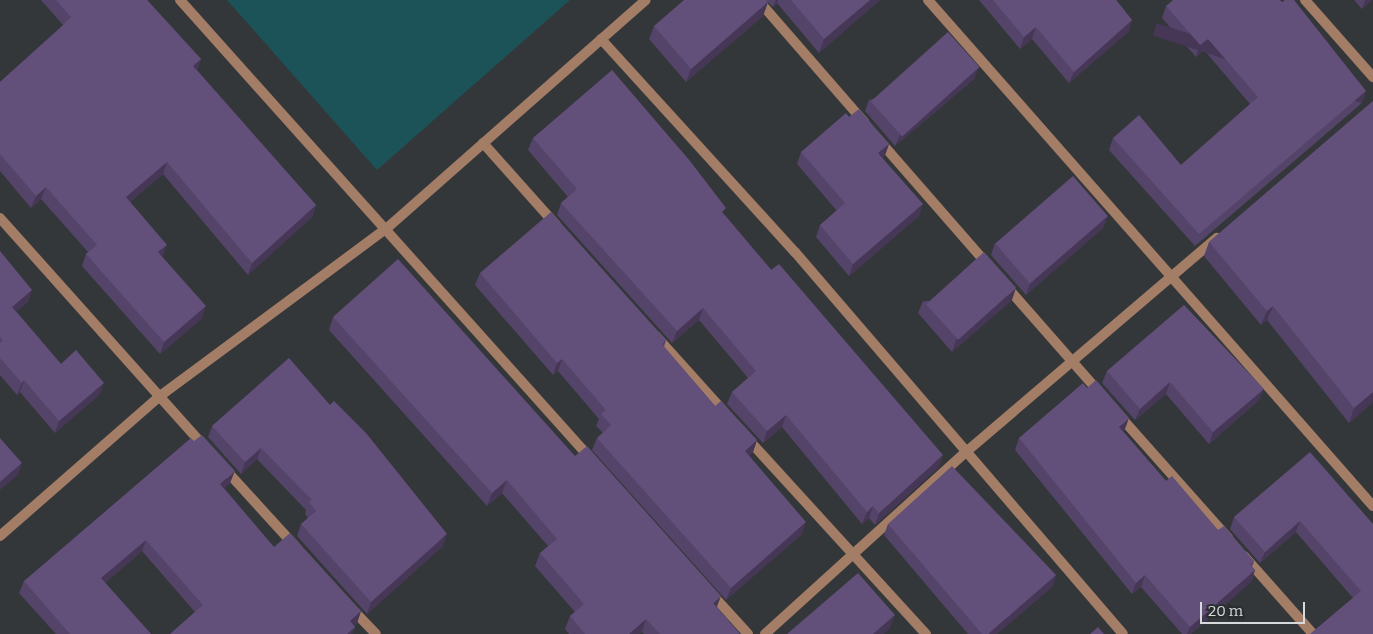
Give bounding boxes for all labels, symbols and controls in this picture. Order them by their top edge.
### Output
scale bar [1203,592,1308,624]
text: 20 m [1208,602,1243,620]

